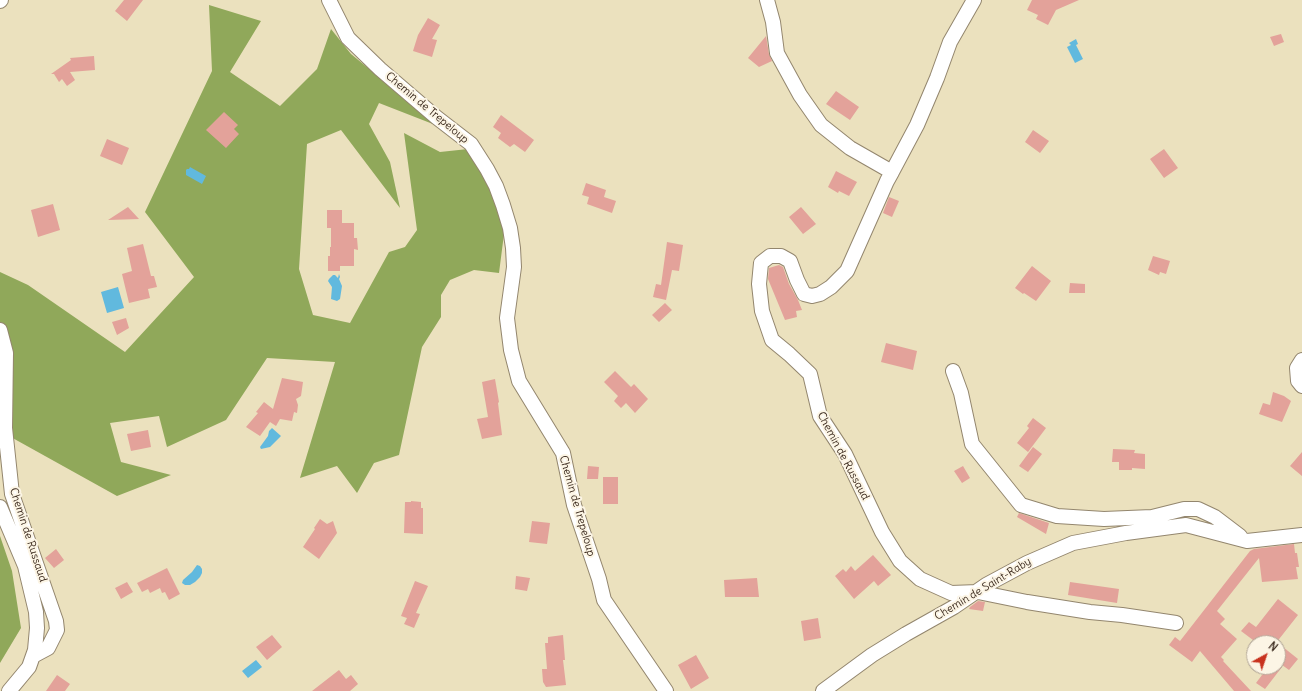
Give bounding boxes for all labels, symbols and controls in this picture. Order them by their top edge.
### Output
street label: Chemin de Trepeloup [383,69,471,147]
street label: Chemin de Russaud [814,410,872,502]
street label: Chemin de Trepeloup [556,454,598,558]
street label: Chemin de Russaud [7,486,49,584]
street label: Chemin de Saint-Raby [932,555,1034,623]
north arrow [1246,635,1286,675]
text: N [1266,639,1280,654]

